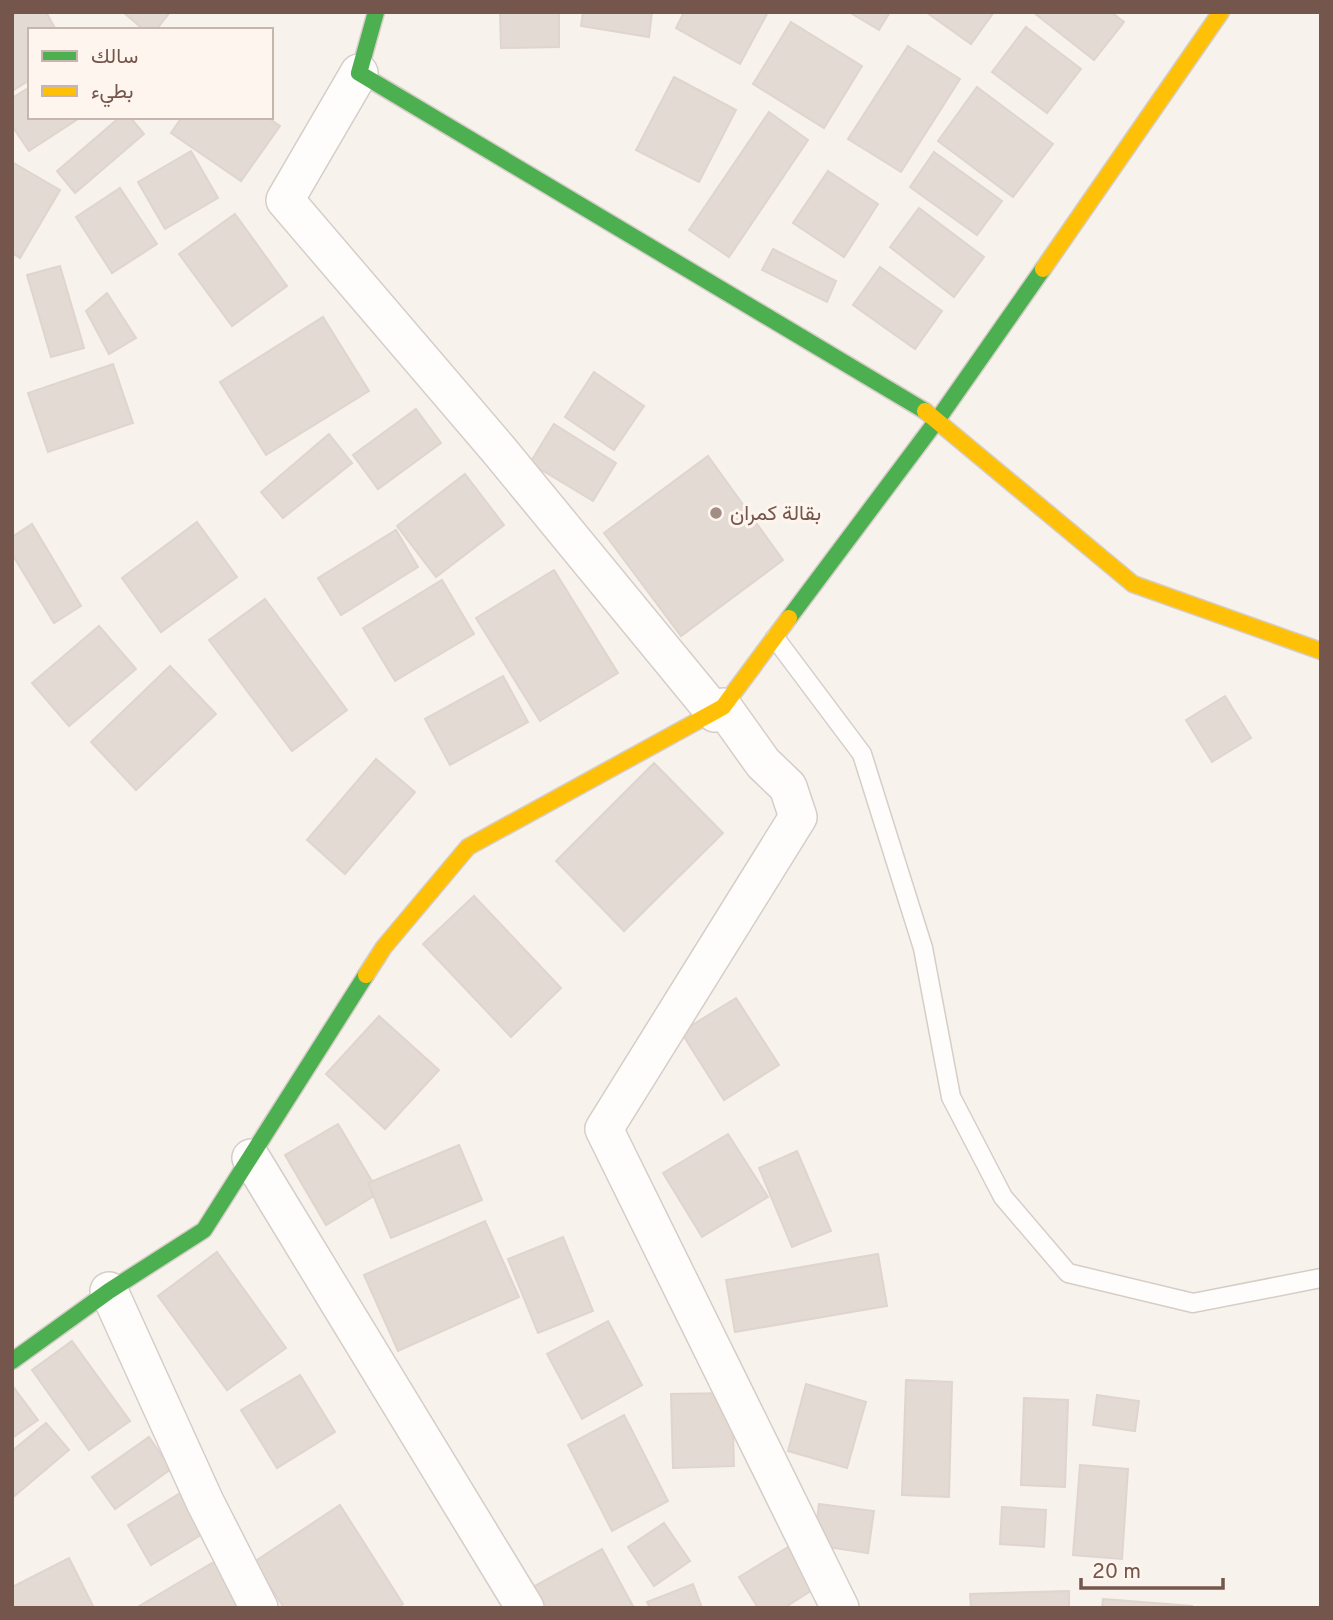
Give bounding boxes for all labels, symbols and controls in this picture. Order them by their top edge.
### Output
legend [28,28,273,119]
text: سالك [91,44,138,71]
text: بطيء [91,79,134,108]
place label: بقالة كمران [730,501,821,528]
marker: بقالة كمران [708,505,724,521]
scale bar [1081,1546,1223,1590]
text: 20 m [1092,1559,1141,1586]

